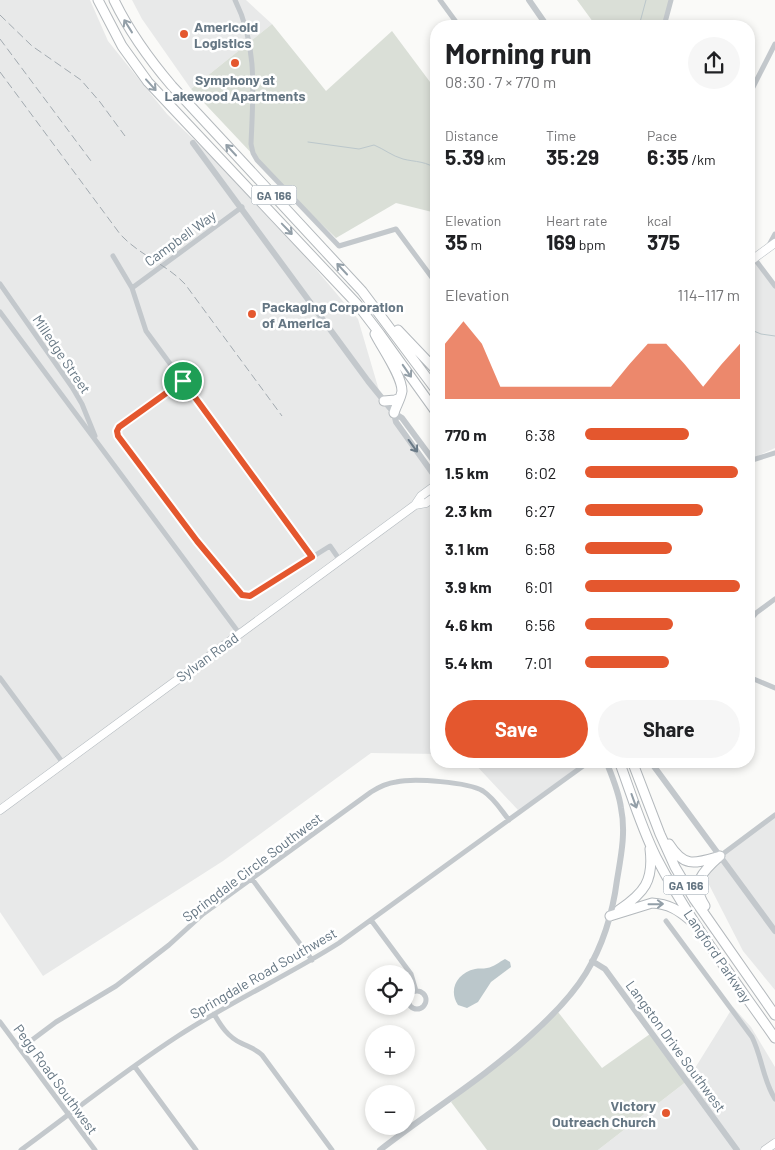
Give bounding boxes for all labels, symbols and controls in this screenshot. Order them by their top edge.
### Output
place label: Americold Logistics [194,18,258,51]
one-way arrow [122,19,132,33]
marker: Americold Logistics [178,28,190,40]
text: Morning run [445,36,592,70]
button: share [688,37,740,89]
marker: Symphony at Lakewood Apartments [229,57,241,69]
place label: Symphony at Lakewood Apartments [164,71,306,104]
text: 08:30 · 7 × 770 m [445,72,556,91]
one-way arrow [146,79,157,92]
text: Distance [445,127,498,144]
text: Time [546,127,576,144]
text: Pace [647,127,677,144]
one-way arrow [225,144,237,156]
text: 5.39 [445,144,484,169]
text: 35:29 [546,144,599,169]
text: 6:35 [647,144,689,169]
text: km [484,151,506,168]
text: /km [689,151,716,168]
road number: GA 166 [252,186,296,204]
street label: Campbell Way [141,206,220,270]
text: Elevation [445,212,501,229]
text: Heart rate [546,212,607,229]
text: kcal [647,212,671,229]
one-way arrow [281,222,293,235]
text: 35 [445,229,468,254]
text: 169 [546,229,576,254]
text: 375 [647,229,680,254]
text: m [468,236,482,253]
text: bpm [576,236,606,253]
one-way arrow [336,262,348,275]
text: Elevation [445,285,509,304]
text: 114–117 m [677,285,740,304]
place label: Packaging Corporation of America [262,298,404,331]
marker: Packaging Corporation of America [246,308,258,320]
street label: Milledge Street [29,311,95,397]
pin [162,360,204,402]
one-way arrow [402,364,412,378]
icon: arrive [169,367,197,395]
text: 770 m [445,425,487,444]
text: 6:38 [525,425,555,444]
one-way arrow [408,439,419,452]
text: 1.5 km [445,463,489,482]
text: 6:02 [525,463,556,482]
text: 2.3 km [445,501,492,520]
text: 6:27 [525,501,555,520]
text: 3.1 km [445,539,489,558]
text: 6:58 [525,539,555,558]
text: 3.9 km [445,577,492,596]
text: 6:01 [525,577,553,596]
text: 4.6 km [445,615,493,634]
text: 6:56 [525,615,555,634]
street label: Sylvan Road [173,629,241,685]
text: 5.4 km [445,653,493,672]
text: 7:01 [525,653,552,672]
button: Save [445,700,588,758]
button: Share [598,700,740,758]
one-way arrow [630,793,639,809]
street label: Springdale Circle Southwest [179,809,325,925]
road number: GA 166 [664,876,708,894]
one-way arrow [648,899,664,909]
street label: Langford Parkway [681,906,756,1006]
street label: Springdale Road Southwest [187,924,339,1022]
map controls [365,965,415,1135]
button: locate [365,965,415,1015]
street label: Langston Drive Southwest [623,977,729,1115]
street label: Pegg Road Southwest [10,1021,102,1137]
button: + [365,1025,415,1075]
button: − [365,1085,415,1135]
place label: Victory Outreach Church [552,1097,656,1130]
marker: Victory Outreach Church [660,1107,672,1119]

